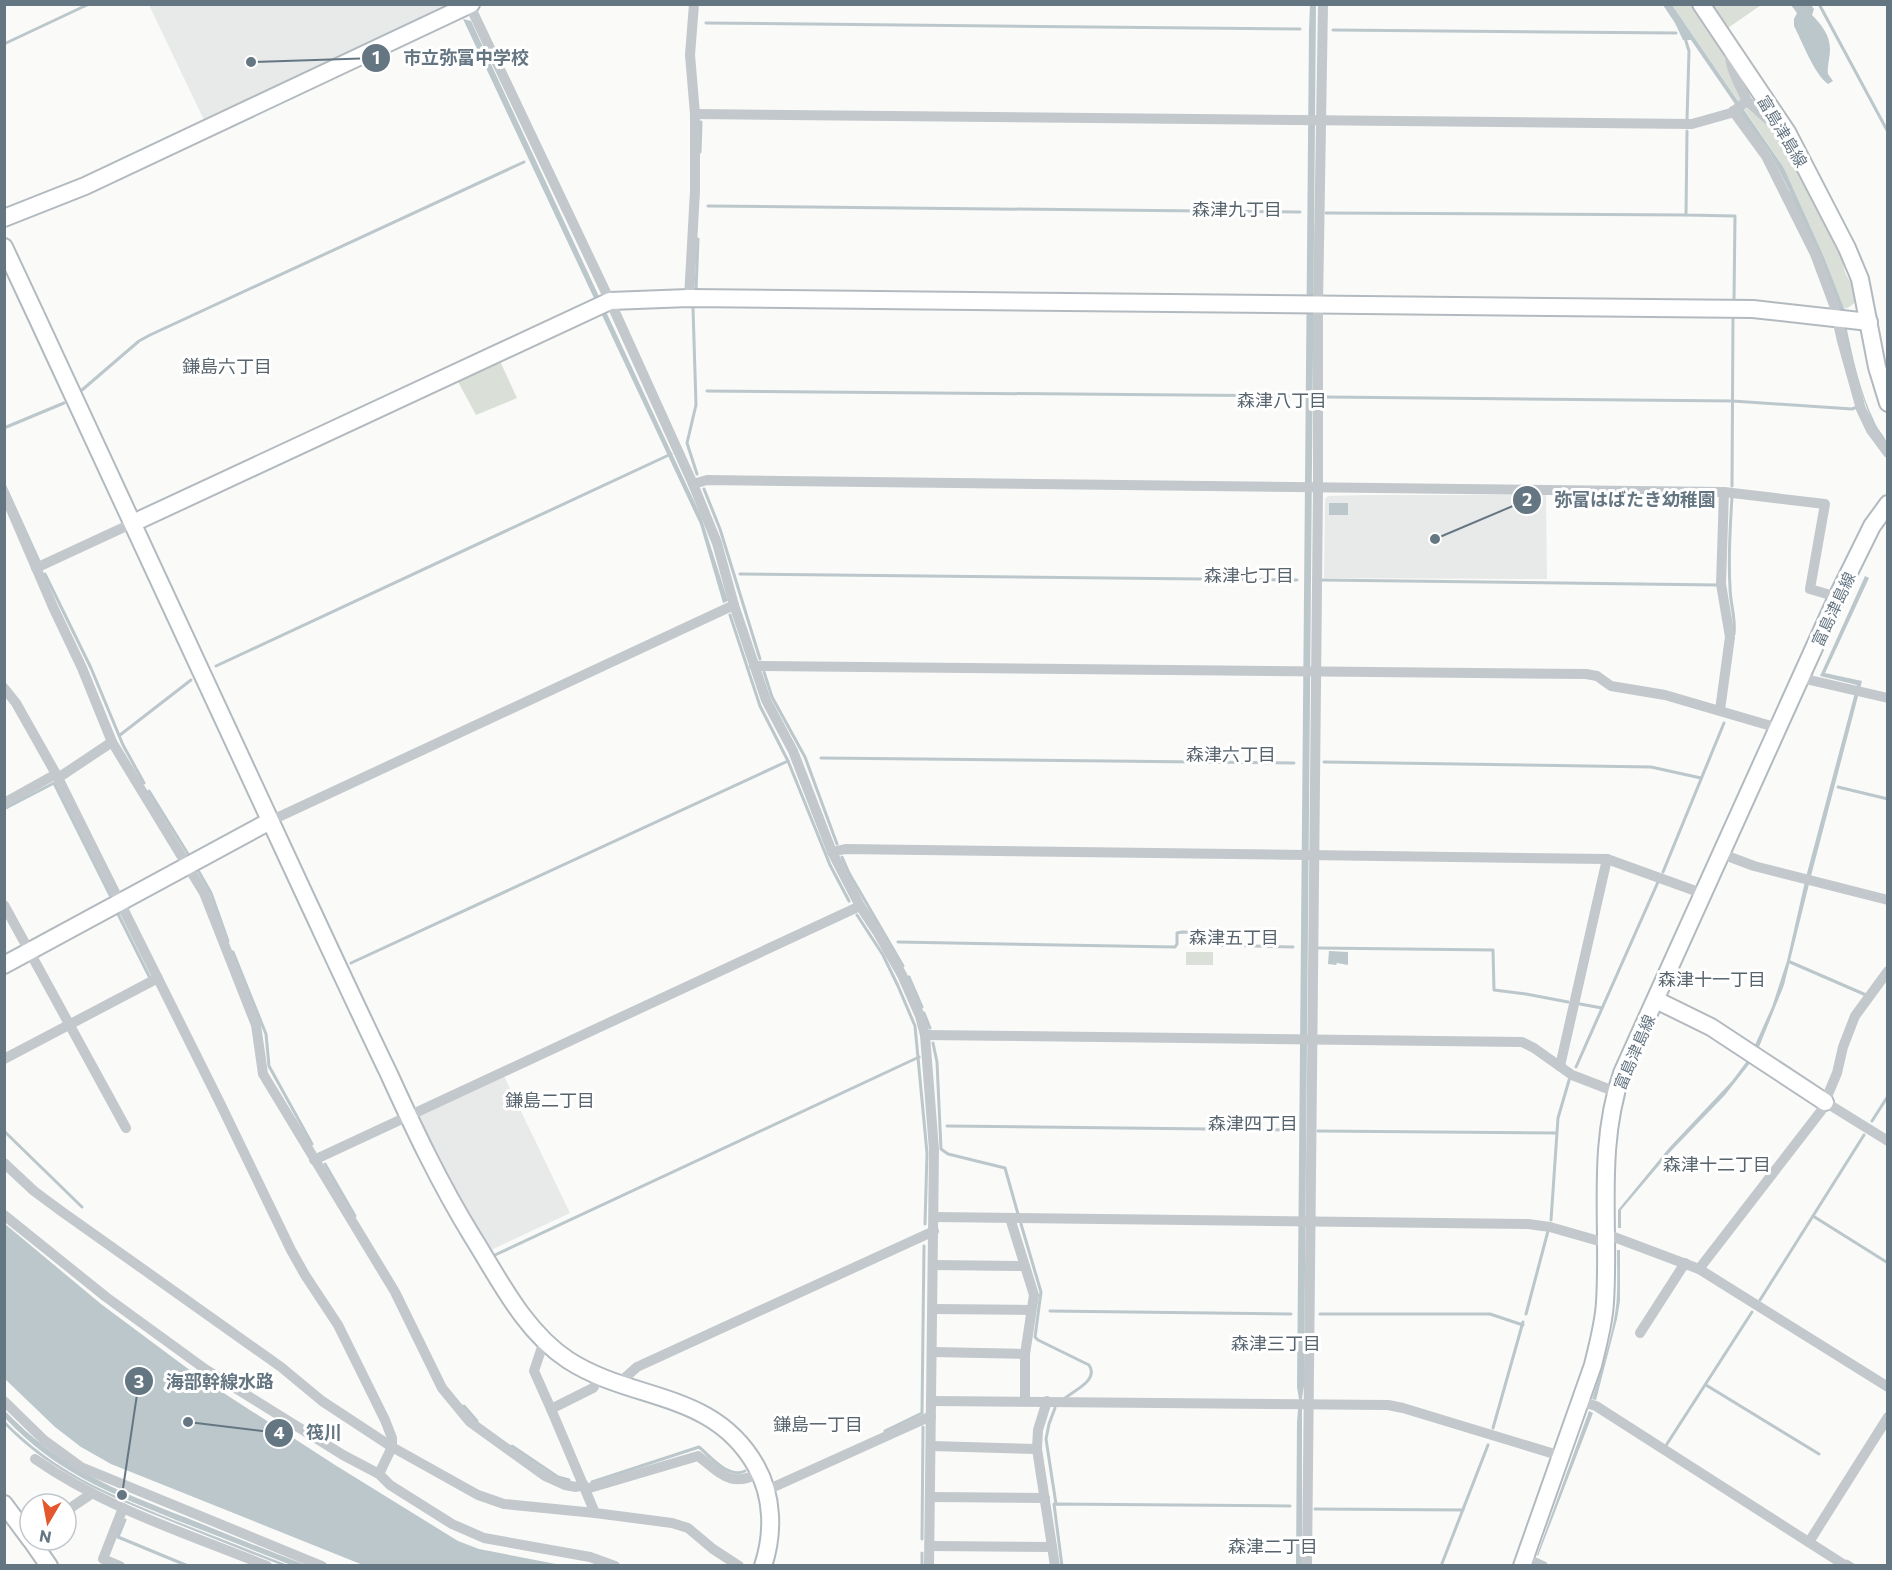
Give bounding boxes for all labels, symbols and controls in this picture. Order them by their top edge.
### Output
callout: 市立弥冨中学校 [361,40,541,76]
text: 1 [372,46,380,68]
text: 市立弥冨中学校 [403,46,529,68]
street label: 富島津島線 [1754,92,1812,170]
district label: 森津九丁目 [1192,198,1282,220]
district label: 鎌島六丁目 [182,355,272,377]
district label: 森津八丁目 [1237,389,1327,411]
callout: 弥富はばたき幼稚園 [1512,482,1728,518]
text: 2 [1522,488,1532,510]
text: 弥富はばたき幼稚園 [1554,488,1716,510]
district label: 森津七丁目 [1204,564,1294,586]
street label: 富島津島線 [1807,569,1859,649]
district label: 森津六丁目 [1186,743,1276,765]
district label: 森津五丁目 [1189,926,1279,948]
district label: 森津十一丁目 [1658,968,1766,990]
street label: 富島津島線 [1610,1011,1658,1093]
district label: 鎌島二丁目 [505,1089,595,1111]
district label: 森津四丁目 [1208,1112,1298,1134]
district label: 森津十二丁目 [1663,1153,1771,1175]
district label: 森津三丁目 [1231,1332,1321,1354]
callout: 海部幹線水路 [124,1363,286,1399]
text: 3 [134,1370,144,1392]
text: 海部幹線水路 [166,1370,274,1392]
district label: 鎌島一丁目 [773,1413,863,1435]
callout: 筏川 [264,1415,354,1451]
text: 4 [273,1421,285,1443]
text: 筏川 [306,1421,342,1443]
north arrow [18,1492,78,1552]
text: N [38,1527,53,1548]
district label: 森津二丁目 [1228,1535,1318,1557]

